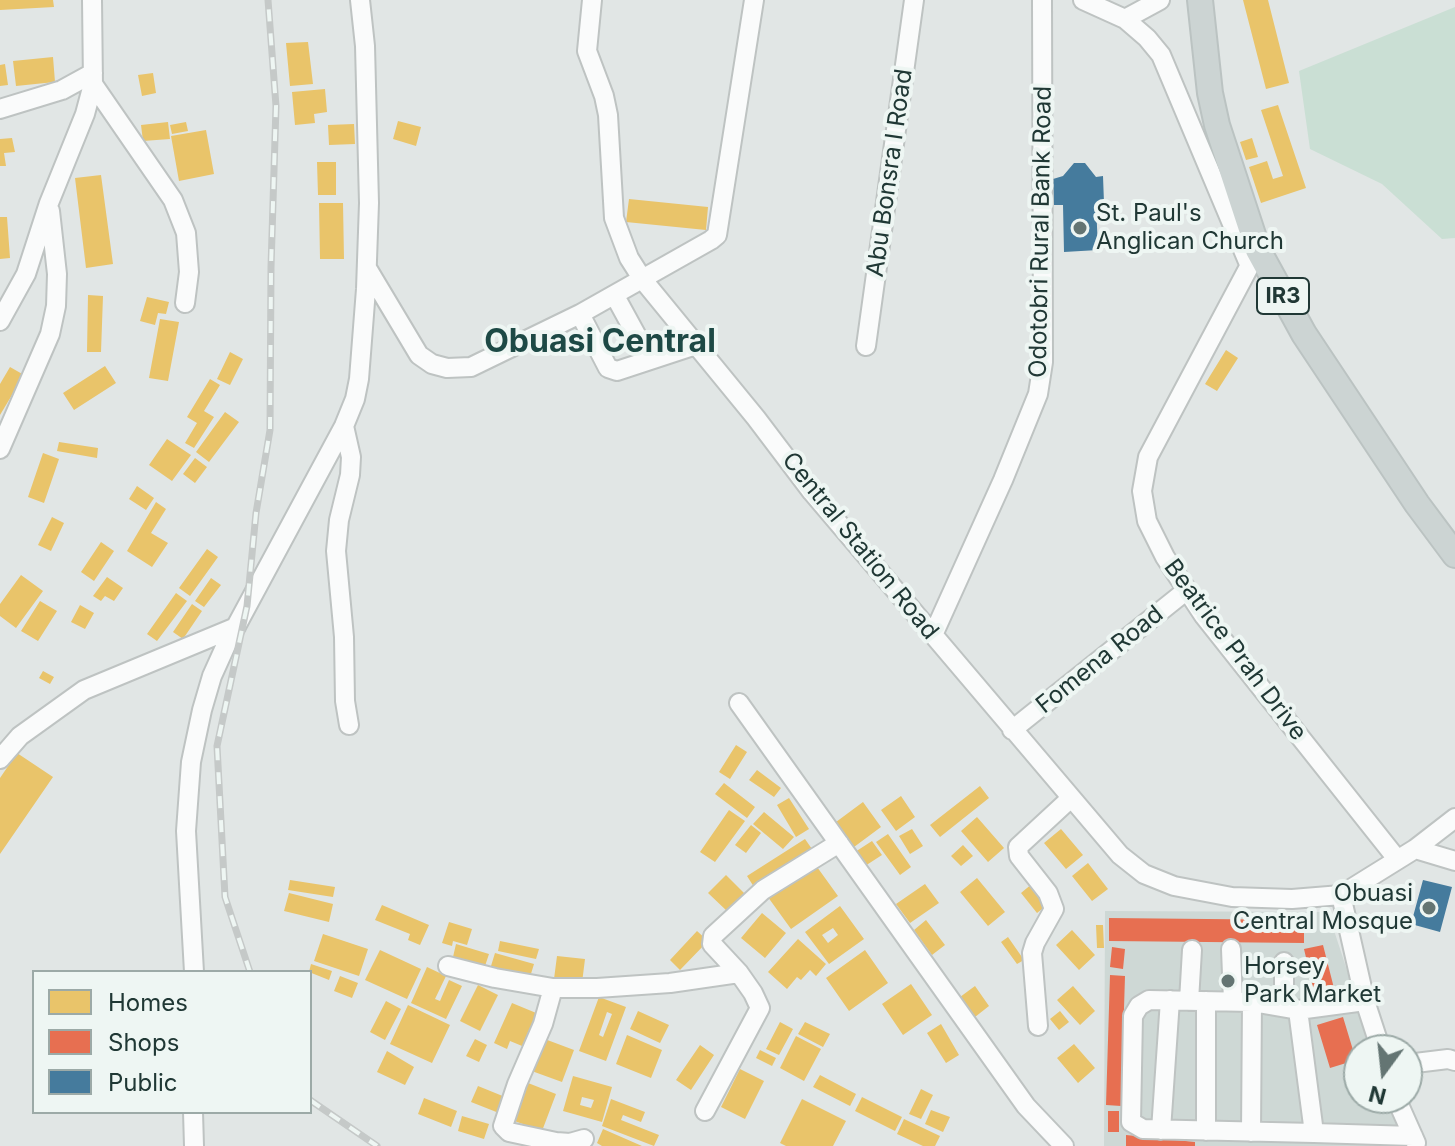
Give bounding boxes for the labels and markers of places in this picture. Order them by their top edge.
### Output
place label: St. Paul's Anglican Church [1096,200,1284,256]
marker: St. Paul's Anglican Church [1071,219,1089,237]
place label: Obuasi Central Mosque [1233,880,1413,936]
marker: Obuasi Central Mosque [1420,899,1438,917]
place label: Horsey Park Market [1244,953,1381,1009]
marker: Horsey Park Market [1219,972,1237,990]

